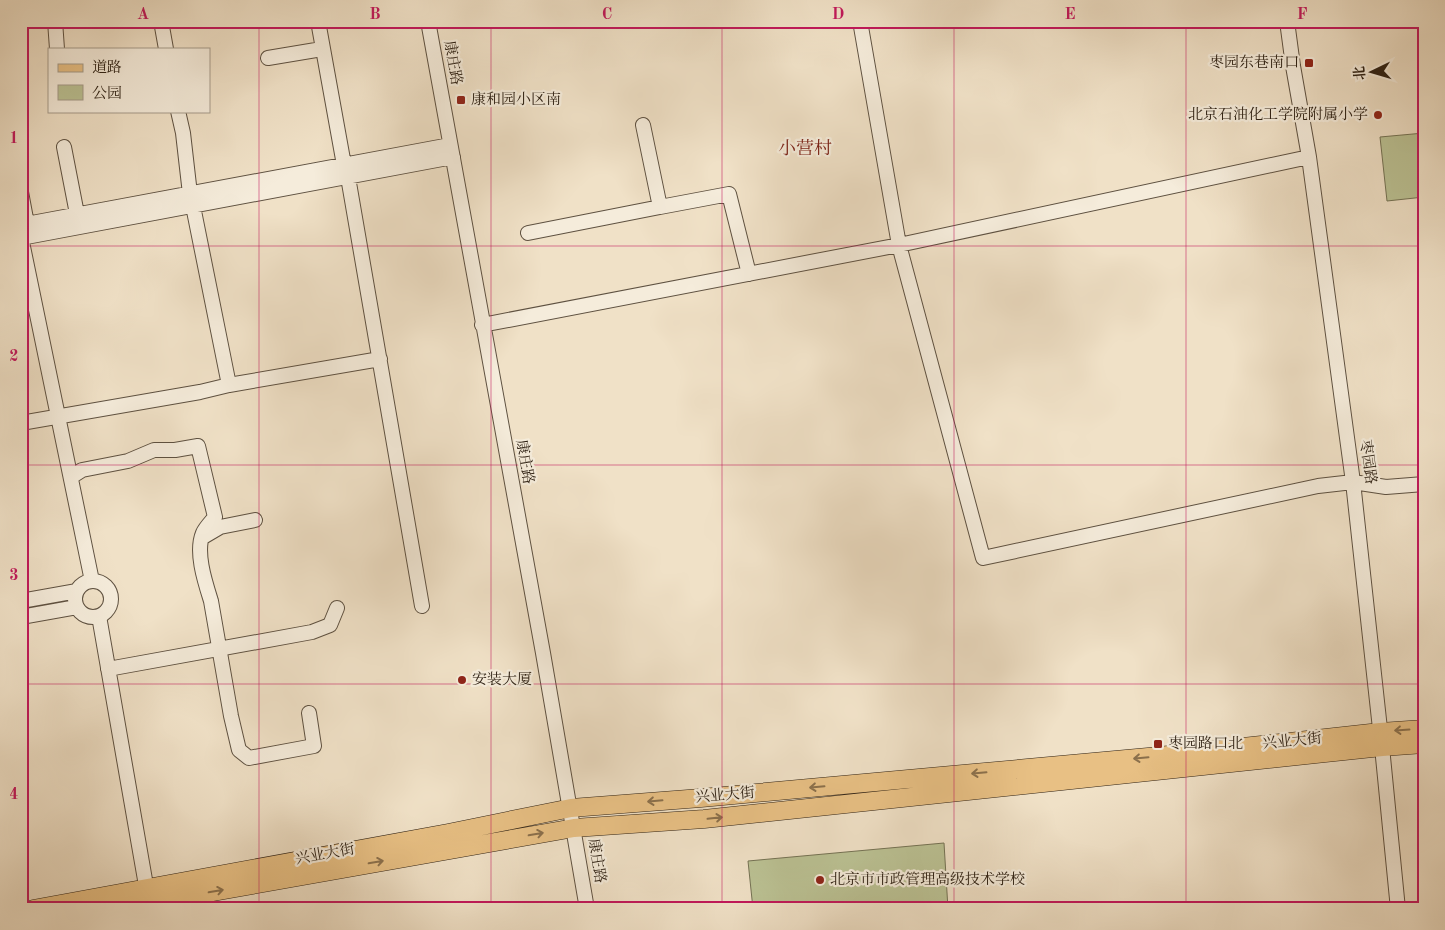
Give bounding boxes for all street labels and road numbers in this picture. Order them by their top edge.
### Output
street label: 康庄路 [441,39,465,86]
street label: 康庄路 [513,438,537,485]
street label: 枣园路 [1356,438,1380,485]
street label: 兴业大街 [1261,729,1323,753]
street label: 兴业大街 [694,784,756,806]
street label: 康庄路 [585,837,609,884]
street label: 兴业大街 [294,840,356,868]

